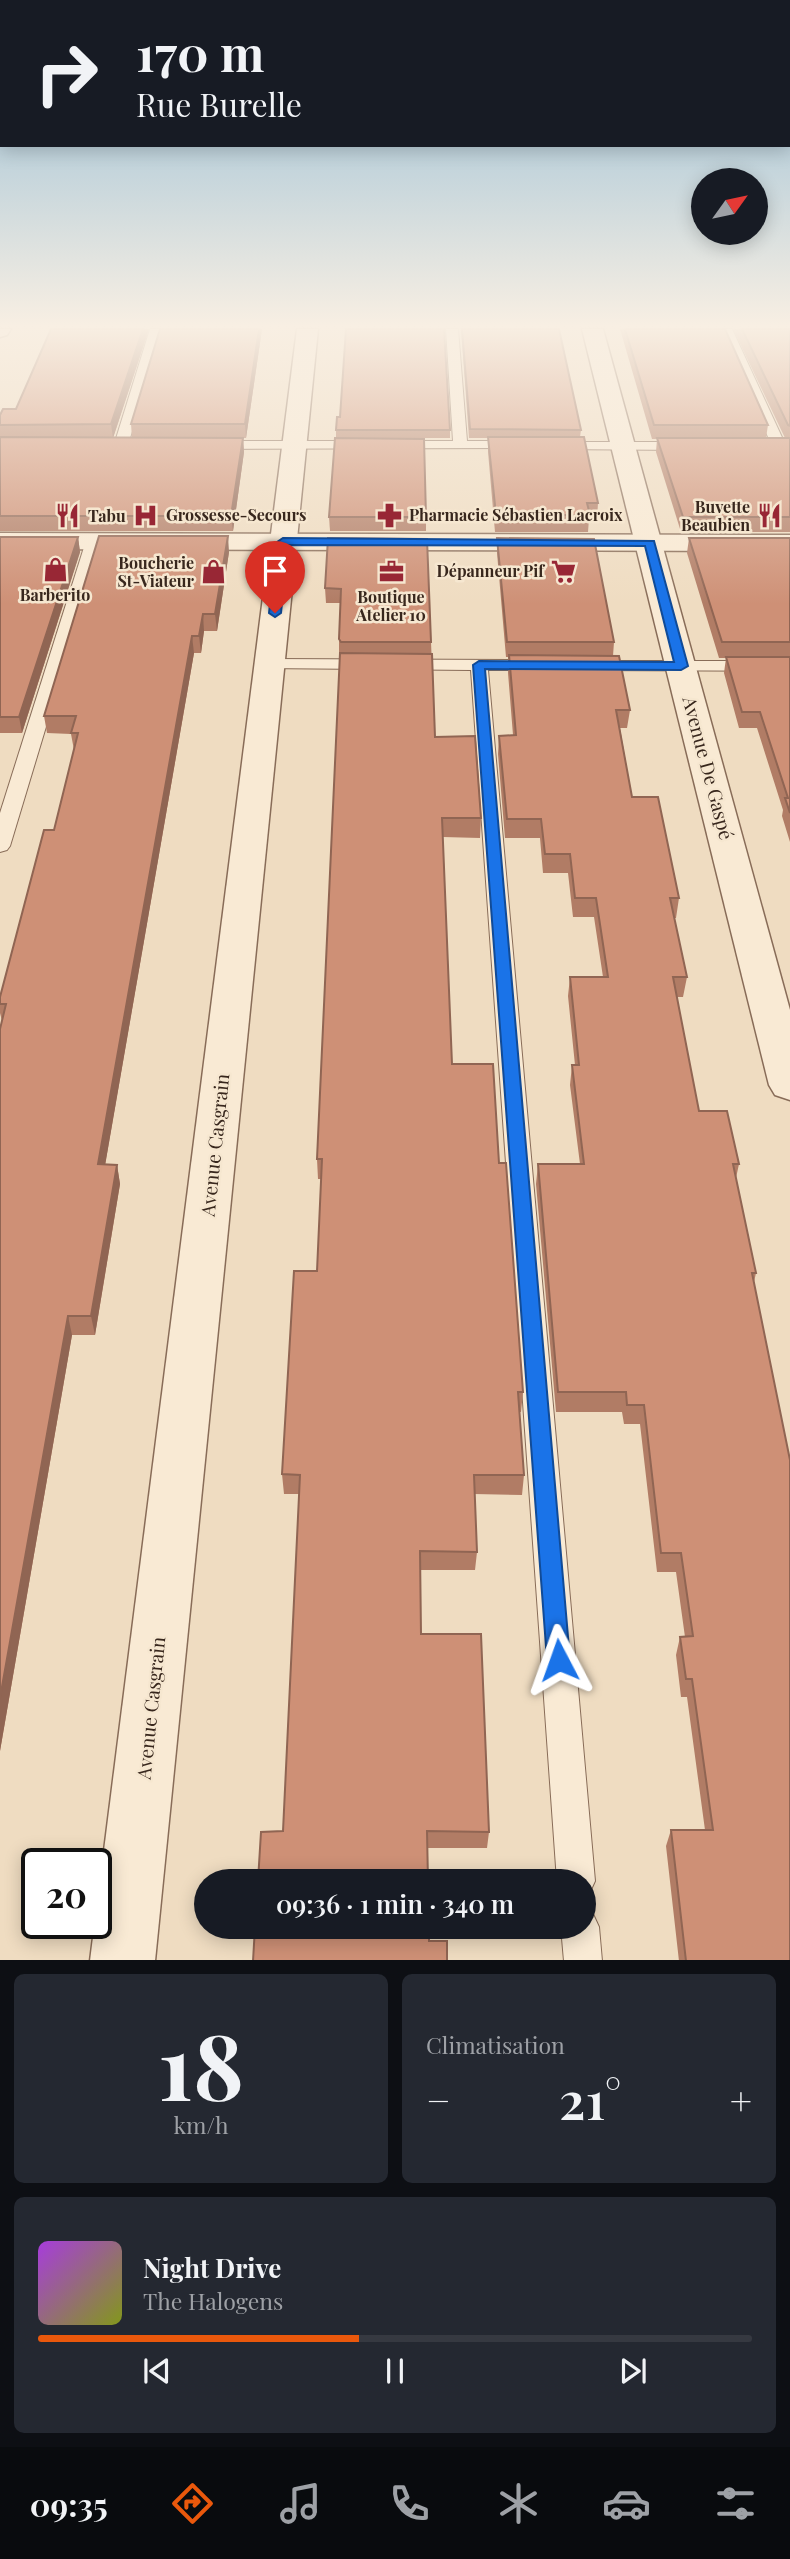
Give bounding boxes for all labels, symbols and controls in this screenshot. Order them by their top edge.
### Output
text: 170 m [136,19,264,84]
icon: right [21,28,112,119]
text: Rue Burelle [136,82,302,125]
north arrow [691,168,768,245]
map controls [691,168,768,245]
place label: Buvette Beaubien [681,496,750,535]
hospital icon: Grossesse-Secours [132,501,160,529]
pharmacy icon: Pharmacie Sébastien Lacroix [375,501,403,529]
restaurant icon: Tabu [54,502,82,530]
restaurant icon: Buvette Beaubien [756,502,784,530]
place label: Grossesse-Secours [166,504,306,525]
place label: Pharmacie Sébastien Lacroix [409,504,623,525]
place label: Tabu [88,505,126,526]
pin [245,541,305,613]
place label: Boucherie St-Viateur [117,552,195,591]
icon: arrive [256,552,294,590]
shop icon: Barberito [41,555,69,583]
office icon: Boutique Atelier 10 [377,557,405,585]
supermarket icon: Dépanneur Pif [550,557,578,585]
shop icon: Boucherie St-Viateur [200,558,228,586]
place label: Dépanneur Pif [436,560,545,581]
place label: Barberito [20,584,90,605]
place label: Boutique Atelier 10 [355,586,426,625]
street label: Avenue De Gaspé [677,692,741,842]
street label: Avenue Casgrain [193,1072,234,1219]
position arrow [522,1623,596,1697]
street label: Avenue Casgrain [129,1635,170,1782]
speed limit sign: 20 [21,1848,112,1939]
text: 09:36 · 1 min · 340 m [276,1886,514,1921]
text: 18 [158,2003,244,2124]
text: Climatisation [426,2029,565,2060]
text: 21° [559,2064,621,2133]
text: − [426,2074,451,2125]
text: + [730,2074,752,2125]
text: km/h [173,2109,229,2140]
text: Night Drive [143,2250,281,2285]
text: The Halogens [143,2285,283,2316]
icon: previous [138,2352,176,2390]
icon: pause [376,2352,414,2390]
icon: next [614,2352,652,2390]
icon: directions [168,2479,217,2528]
icon: music [276,2479,325,2528]
icon: phone [385,2479,434,2528]
icon: climate [494,2479,543,2528]
icon: car [602,2479,651,2528]
icon: filters [711,2479,760,2528]
text: 09:35 [30,2482,108,2525]

